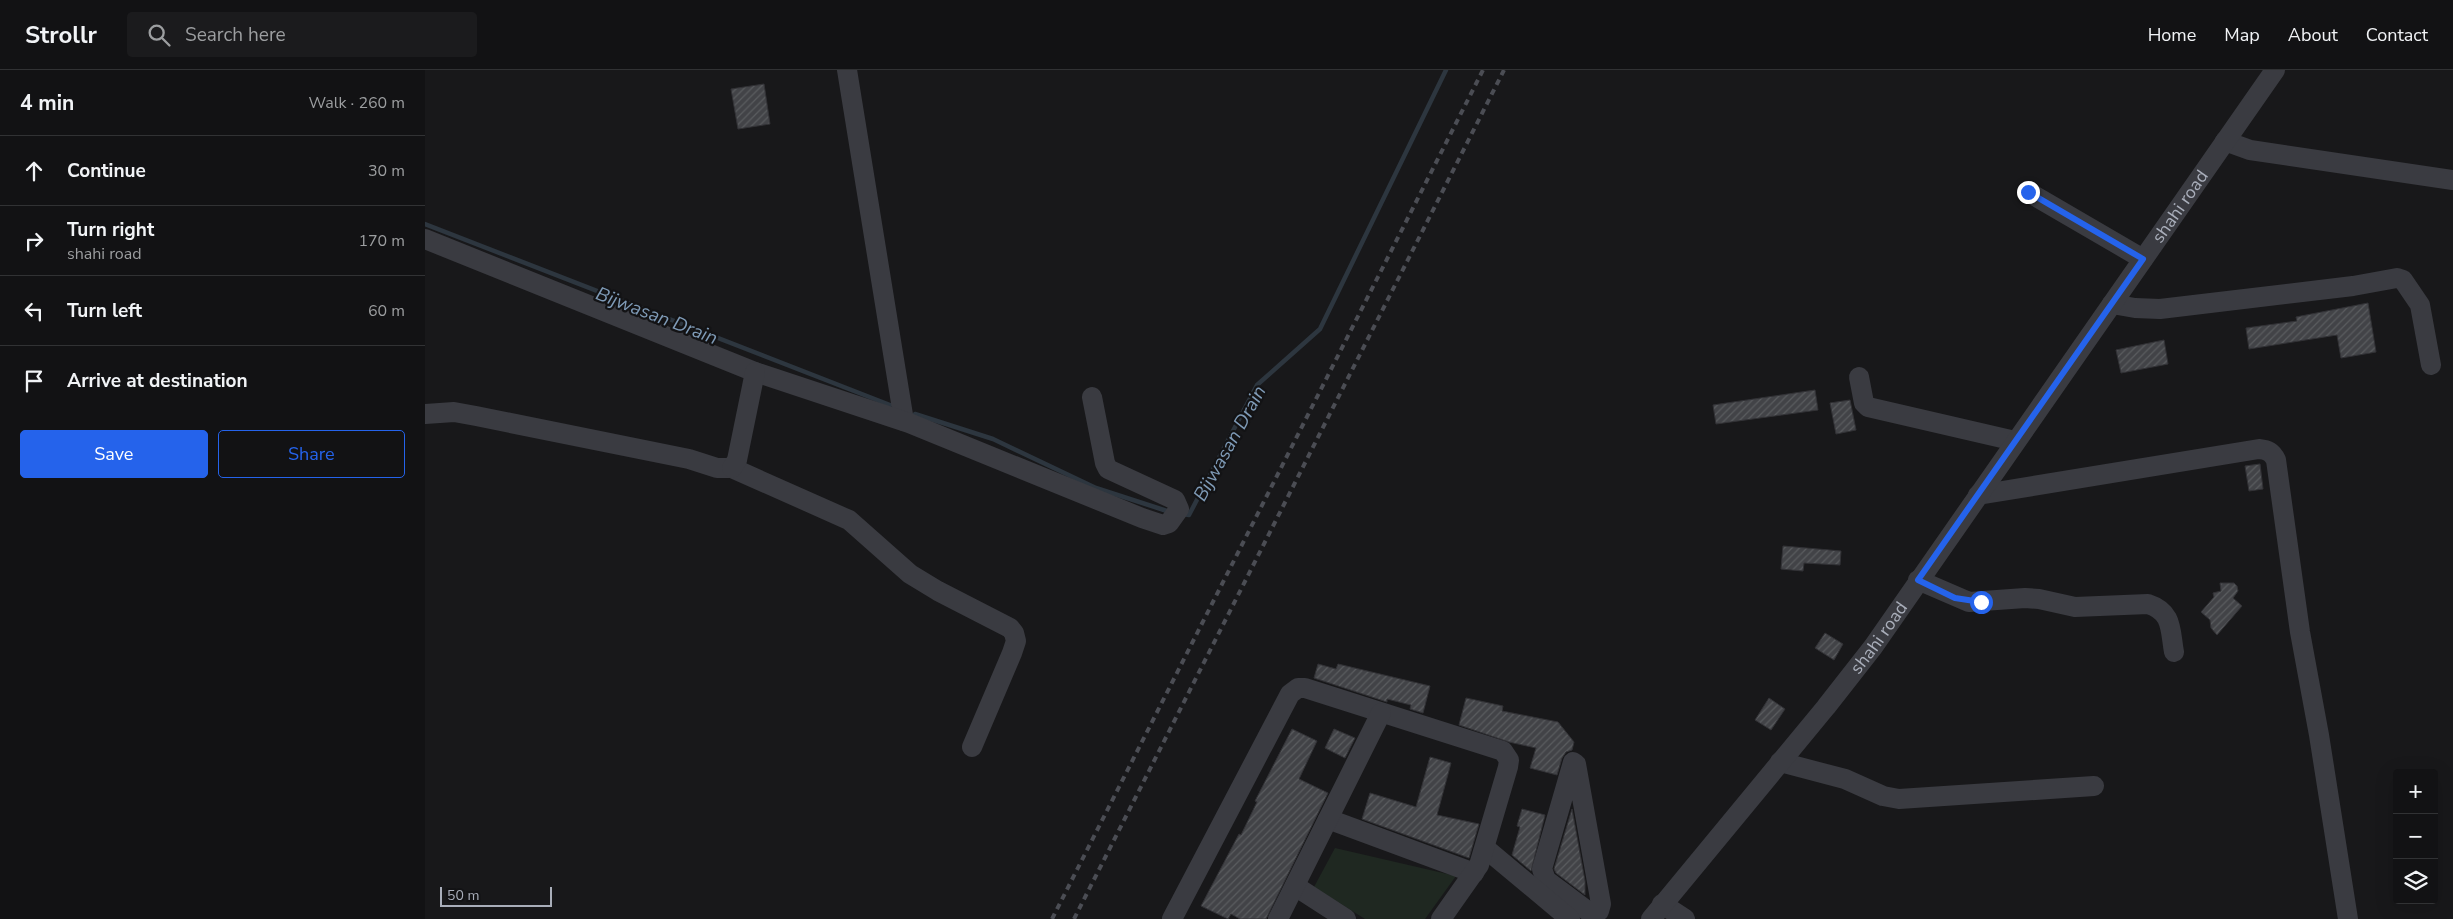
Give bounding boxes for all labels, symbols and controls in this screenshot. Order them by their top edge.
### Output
search box [127,12,477,57]
text: Strollr [25,19,97,51]
icon: search [145,21,173,49]
text: Search here [185,22,286,48]
text: Home [2148,23,2196,47]
text: Map [2224,23,2260,47]
text: About [2288,23,2338,47]
text: Contact [2366,23,2428,47]
text: 4 min [20,89,74,117]
text: Walk · 260 m [309,92,405,114]
icon: ahead [20,157,48,185]
text: Continue [67,158,146,184]
text: 30 m [368,160,405,182]
street label: shahi road [2146,165,2214,248]
route end [2017,181,2040,204]
text: Turn right [67,217,154,243]
icon: right [20,227,48,255]
text: 170 m [358,230,405,252]
text: shahi road [67,243,142,265]
water label: Bijwasan Drain [592,281,721,351]
icon: left [20,297,48,325]
text: Turn left [67,298,142,324]
text: 60 m [368,300,405,322]
icon: arrive [20,367,48,395]
text: Arrive at destination [67,368,248,394]
water label: Bijwasan Drain [1187,381,1272,506]
button: Save [20,430,208,478]
button: Share [218,430,405,478]
route start [1970,591,1993,614]
street label: shahi road [1844,597,1913,679]
map controls [2393,769,2438,904]
button: + [2393,769,2438,814]
button: − [2393,814,2438,859]
button: layers [2393,859,2438,904]
scale bar [440,884,553,907]
text: 50 m [447,886,479,905]

